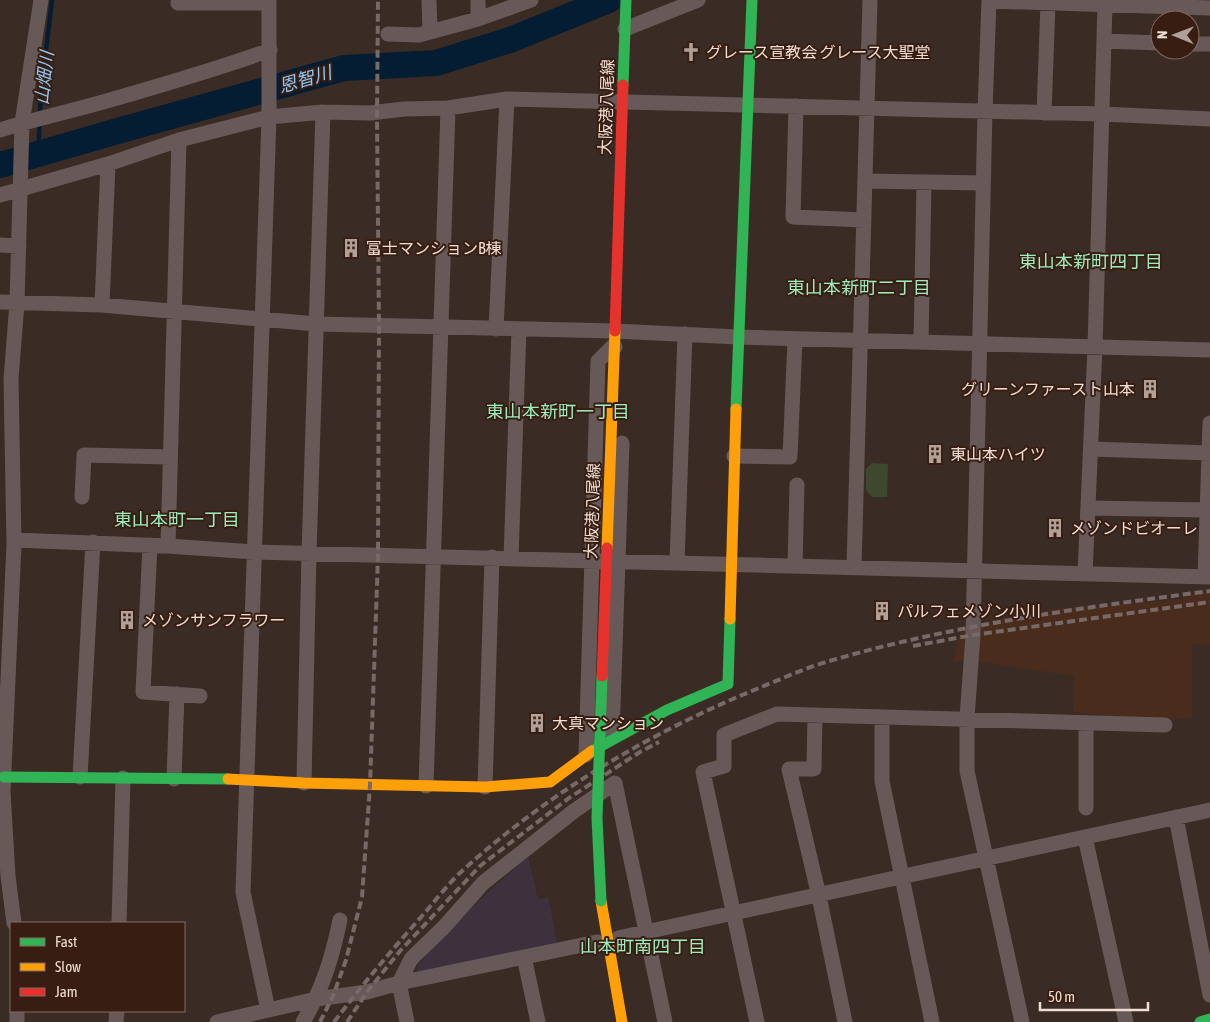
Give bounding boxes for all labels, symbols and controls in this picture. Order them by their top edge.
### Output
north arrow [1150,10,1200,60]
text: N [1154,31,1170,39]
church icon: グレース宣教会 グレース大聖堂 [680,41,702,63]
place label: グレース宣教会 グレース大聖堂 [706,43,931,61]
water label: 山畑川 [31,48,57,106]
street label: 大阪港八尾線 [595,59,617,155]
water label: 恩智川 [276,61,336,97]
building icon: 富士マンションB棟 [340,237,362,259]
place label: 富士マンションB棟 [366,239,502,257]
district label: 東山本新町四丁目 [1019,251,1163,272]
district label: 東山本新町二丁目 [787,277,931,298]
building icon: グリーンファースト山本 [1139,378,1161,400]
place label: グリーンファースト山本 [961,380,1135,398]
district label: 東山本新町一丁目 [486,401,630,422]
building icon: 東山本ハイツ [924,443,946,465]
place label: 東山本ハイツ [950,445,1046,463]
street label: 大阪港八尾線 [581,463,603,559]
district label: 東山本町一丁目 [114,509,240,530]
building icon: メゾンドビオーレ [1044,517,1066,539]
place label: メゾンドビオーレ [1070,519,1198,537]
building icon: パルフェメゾン小川 [871,600,893,622]
place label: パルフェメゾン小川 [897,602,1041,620]
building icon: メゾンサンフラワー [116,609,138,631]
place label: メゾンサンフラワー [142,611,286,629]
building icon: 大真マンション [526,712,548,734]
place label: 大真マンション [552,714,664,732]
legend [10,922,185,1012]
text: Fast [55,933,77,950]
district label: 山本町南四丁目 [580,936,706,957]
text: Slow [55,958,81,975]
scale bar [1040,980,1148,1012]
text: Jam [55,983,78,1000]
text: 50 m [1048,988,1075,1005]

